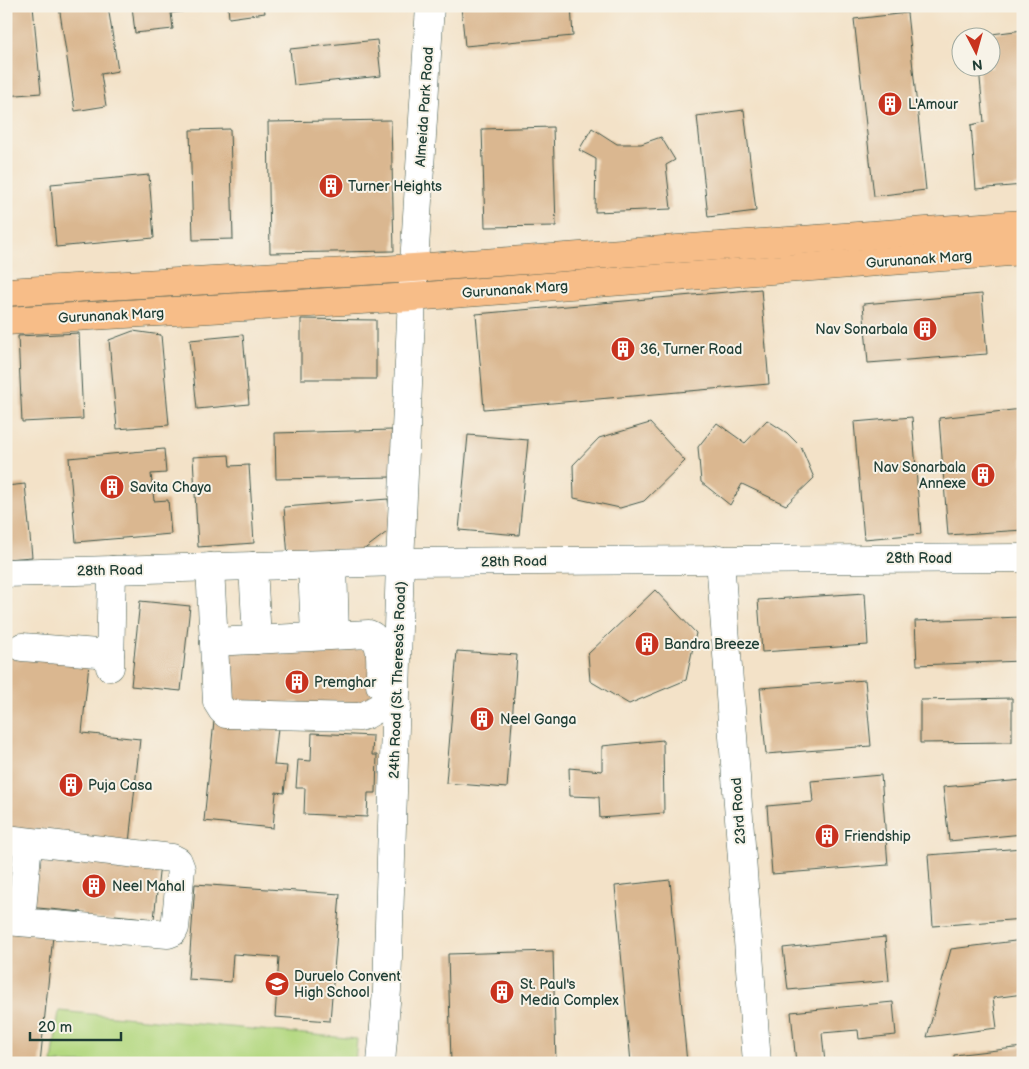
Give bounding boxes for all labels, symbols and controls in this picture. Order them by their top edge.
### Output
north arrow [952,28,1002,78]
street label: Almeida Park Road [412,46,437,168]
text: N [971,55,983,73]
building icon: L'Amour [877,91,903,117]
place label: L'Amour [908,96,959,113]
building icon: Turner Heights [318,173,344,199]
place label: Turner Heights [348,178,442,195]
street label: Gurunanak Marg [865,247,973,272]
street label: Gurunanak Marg [461,277,569,302]
street label: Gurunanak Marg [58,304,165,327]
building icon: Nav Sonarbala [912,316,938,342]
place label: Nav Sonarbala [815,321,908,338]
building icon: 36, Turner Road [610,336,636,362]
place label: 36, Turner Road [640,341,742,358]
place label: Nav Sonarbala Annexe [873,459,966,492]
building icon: Nav Sonarbala Annexe [970,462,996,488]
building icon: Savita Chaya [99,474,125,500]
place label: Savita Chaya [130,479,212,496]
street label: 28th Road [886,550,952,567]
street label: 28th Road [481,552,547,571]
street label: 28th Road [77,561,143,580]
street label: 24th Road (St. Theresa's Road) [386,581,409,779]
building icon: Bandra Breeze [634,631,660,657]
place label: Bandra Breeze [664,636,760,653]
building icon: Premghar [284,669,310,695]
place label: Premghar [314,674,377,691]
building icon: Neel Ganga [469,706,495,732]
place label: Neel Ganga [500,711,576,728]
building icon: Puja Casa [58,772,84,798]
place label: Puja Casa [88,777,152,794]
street label: 23rd Road [728,777,749,845]
building icon: Friendship [814,823,840,849]
place label: Friendship [844,828,911,845]
building icon: Neel Mahal [81,873,107,899]
place label: Neel Mahal [112,878,185,895]
place label: Duruelo Convent High School [294,968,401,1001]
school or university icon: Duruelo Convent High School [264,971,290,997]
place label: St. Paul's Media Complex [520,976,619,1009]
building icon: St. Paul's Media Complex [489,979,515,1005]
scale bar [30,1009,121,1041]
text: 20 m [38,1018,72,1037]

